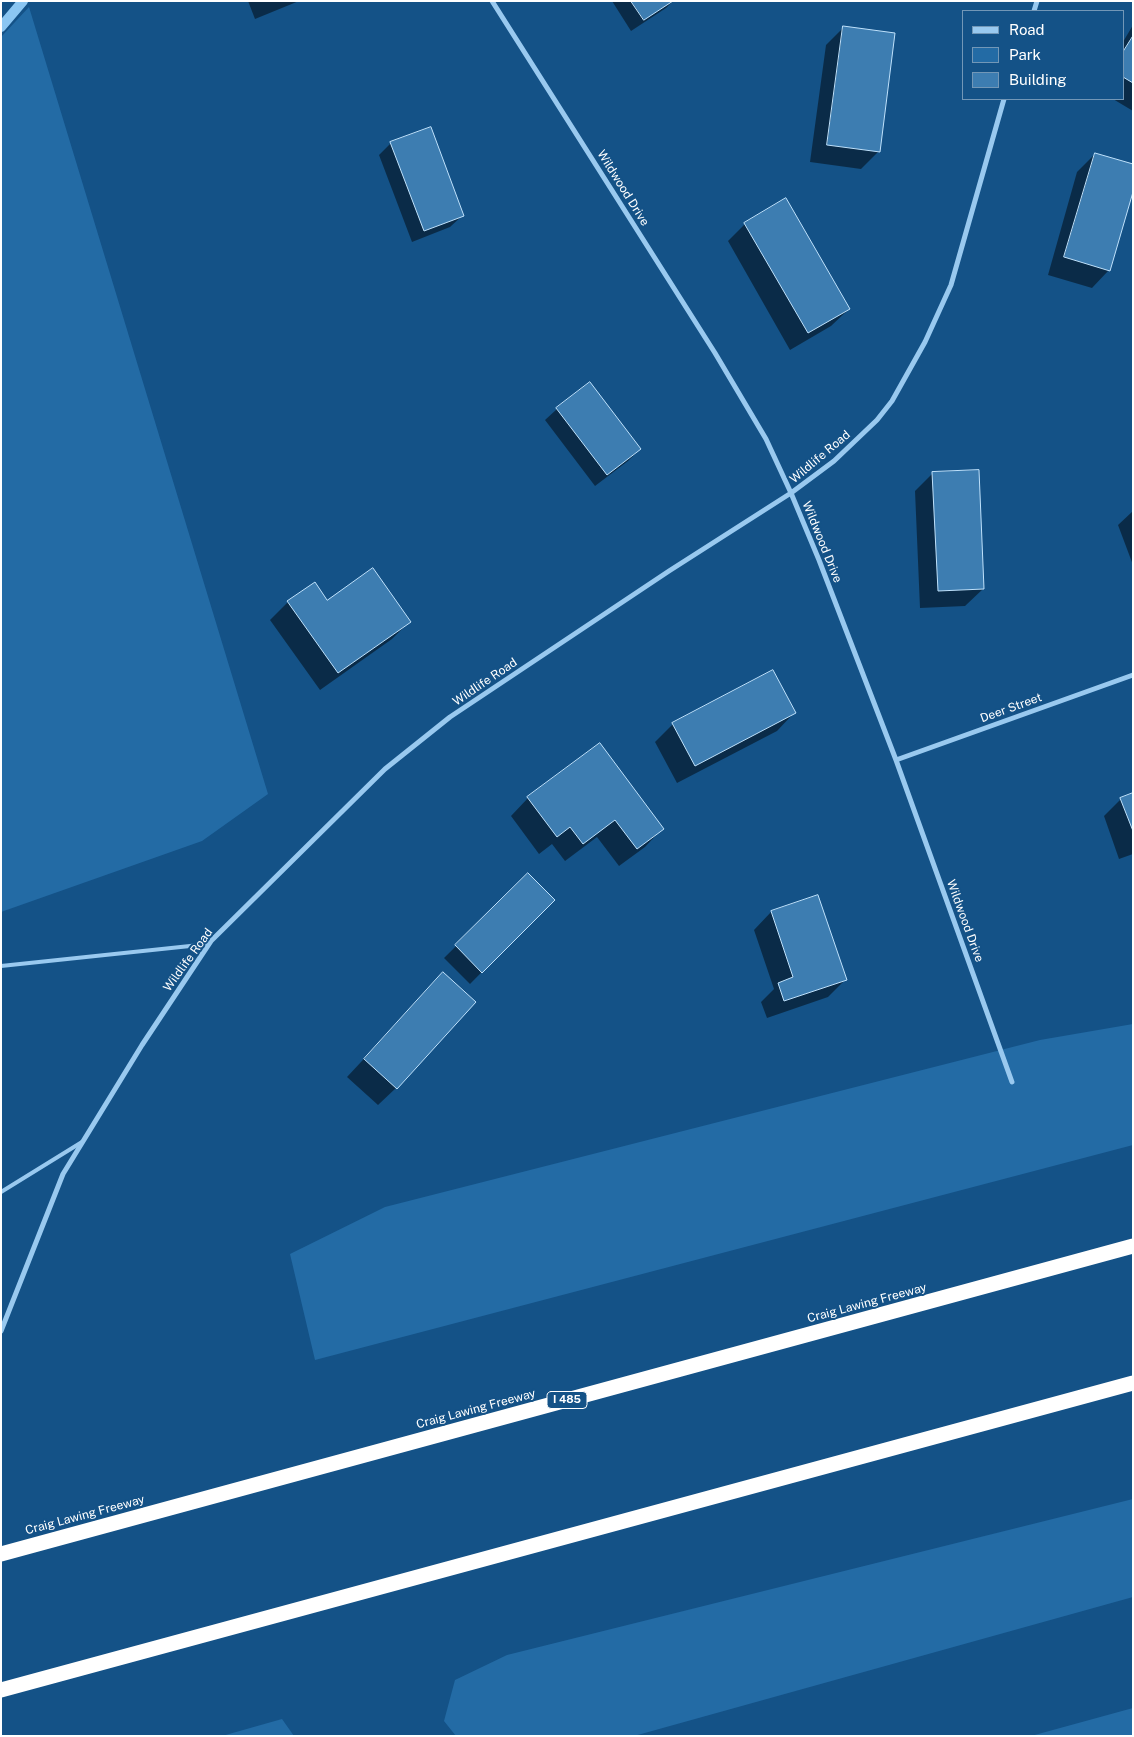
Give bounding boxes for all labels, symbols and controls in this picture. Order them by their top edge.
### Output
legend [962,10,1124,100]
text: Road [1009,21,1045,38]
text: Park [1009,46,1041,63]
text: Building [1009,71,1067,88]
street label: Wildwood Drive [594,147,652,229]
street label: Wildlife Road [787,428,853,486]
street label: Wildwood Drive [799,499,845,585]
street label: Wildlife Road [450,655,520,709]
street label: Deer Street [978,690,1044,726]
street label: Wildwood Drive [943,878,987,964]
street label: Wildlife Road [160,926,216,994]
street label: Craig Lawing Freeway [806,1280,928,1326]
street label: Craig Lawing Freeway [415,1386,537,1432]
road number: I 485 [547,1392,587,1408]
street label: Craig Lawing Freeway [24,1492,146,1538]

